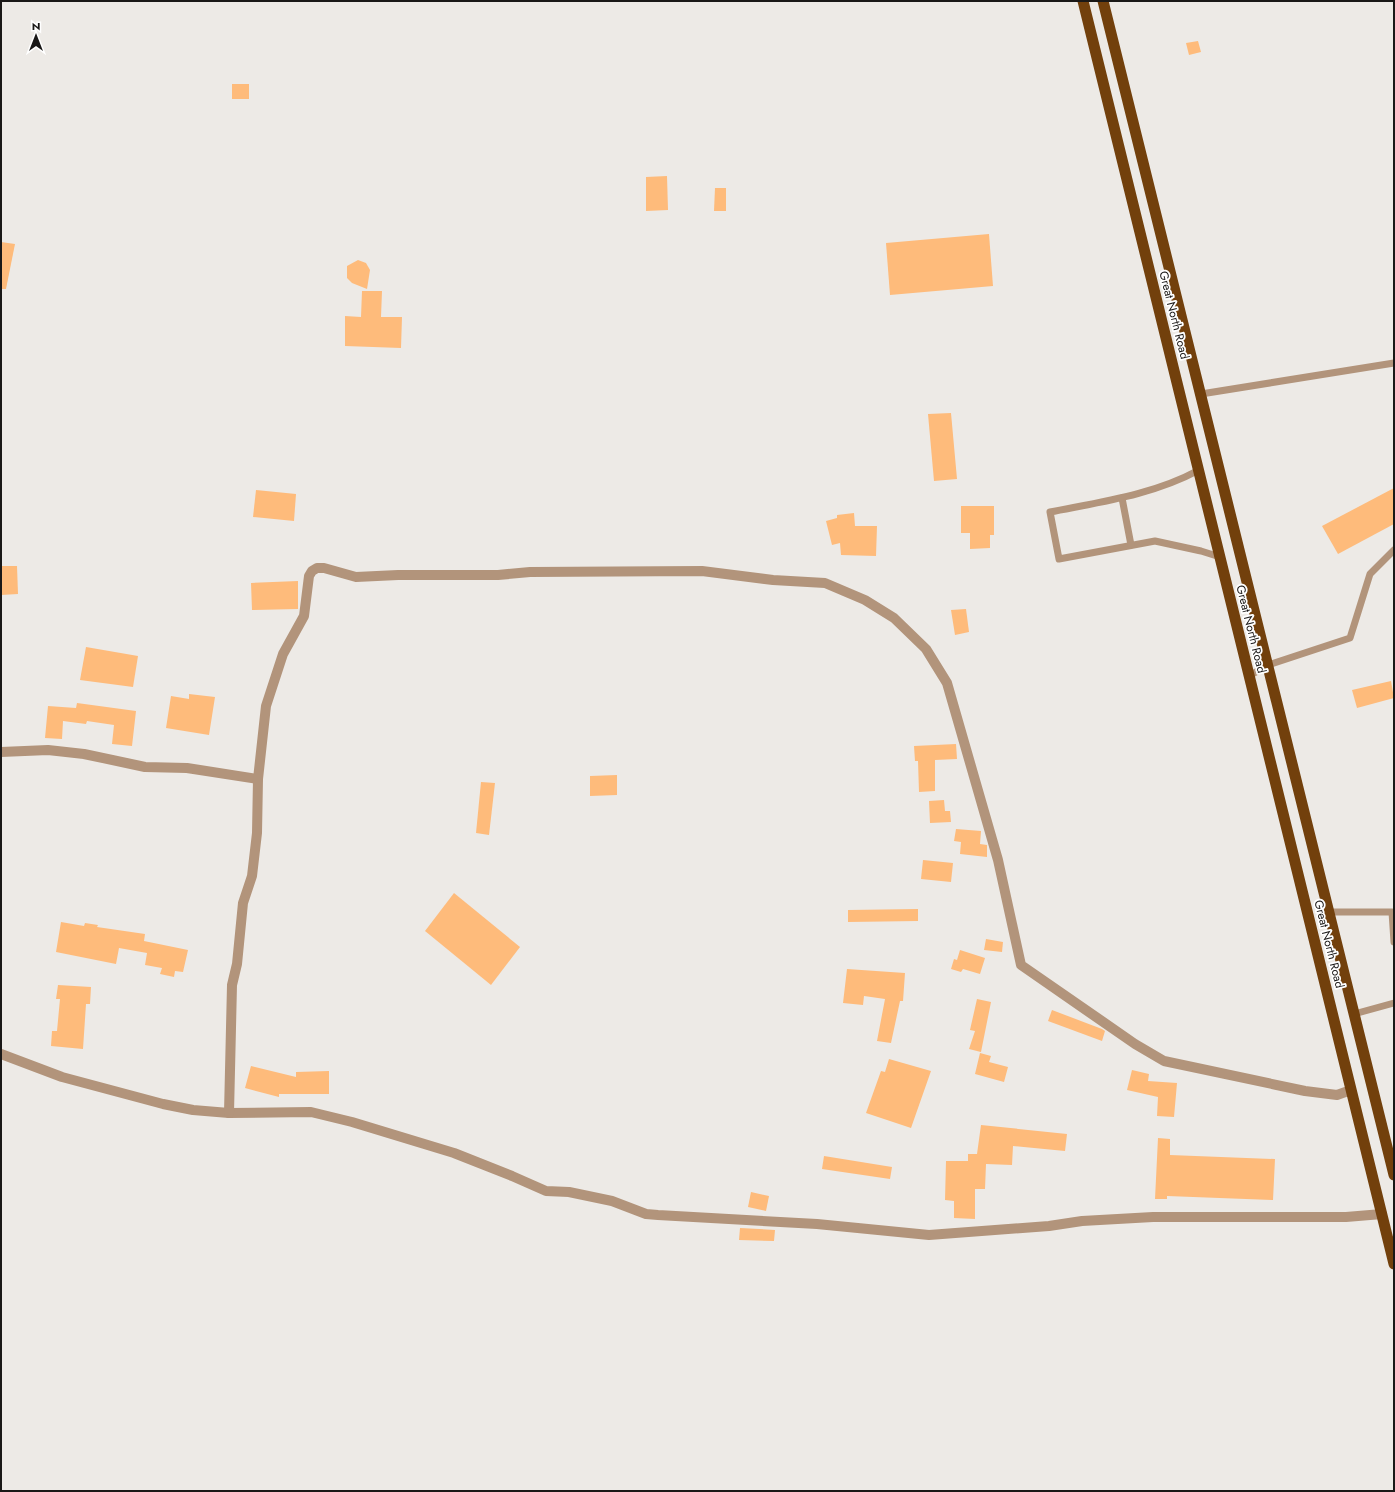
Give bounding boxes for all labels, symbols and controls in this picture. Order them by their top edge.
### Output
north arrow [16,16,56,56]
text: N [32,18,40,34]
street label: Great North Road [1154,269,1194,361]
street label: Great North Road [1231,583,1271,675]
street label: Great North Road [1309,898,1349,990]

